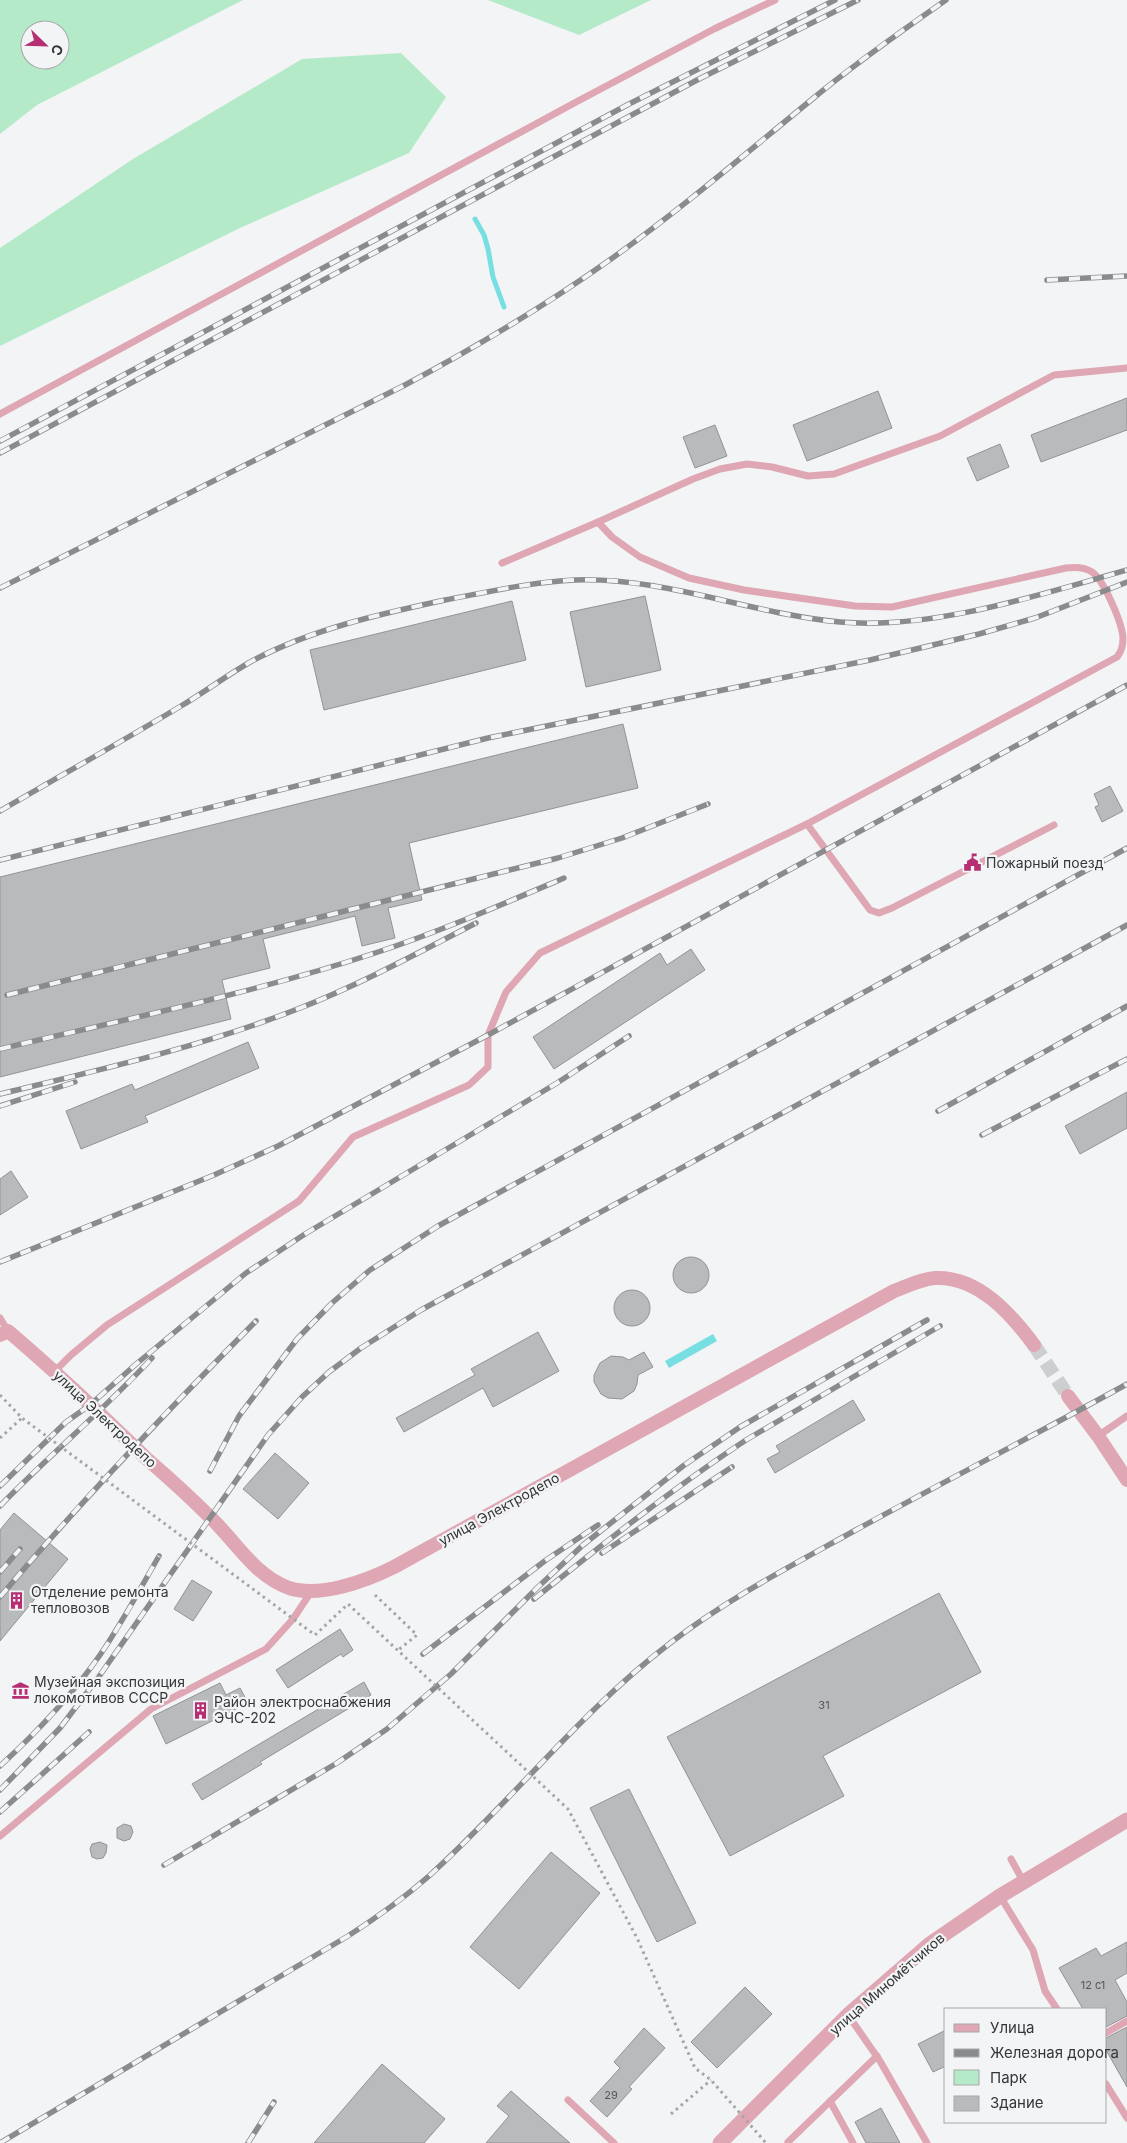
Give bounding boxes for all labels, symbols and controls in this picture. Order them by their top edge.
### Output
north arrow [20,20,70,70]
text: С [48,42,67,58]
public building icon: Пожарный поезд [962,853,982,873]
place label: Пожарный поезд [986,854,1104,871]
street label: улица Электродепо [50,1366,161,1471]
street label: улица Электродепо [436,1468,562,1549]
place label: Отделение ремонта тепловозов [31,1583,169,1616]
building icon: Отделение ремонта тепловозов [7,1590,27,1610]
place label: Музейная экспозиция локомотивов СССР [34,1673,185,1706]
museum icon: Музейная экспозиция локомотивов СССР [10,1680,30,1700]
place label: Район электроснабжения ЭЧС-202 [214,1693,391,1726]
house number: 31 [818,1698,830,1712]
building icon: Район электроснабжения ЭЧС-202 [190,1700,210,1720]
street label: улица Миномётчиков [826,1929,948,2038]
house number: 12 с1 [1081,1978,1105,1992]
legend [944,2008,1107,2123]
text: Улица [990,2018,1034,2037]
text: Железная дорога [990,2043,1119,2062]
text: Парк [990,2068,1027,2087]
house number: 29 [604,2088,618,2102]
text: Здание [990,2093,1044,2112]

